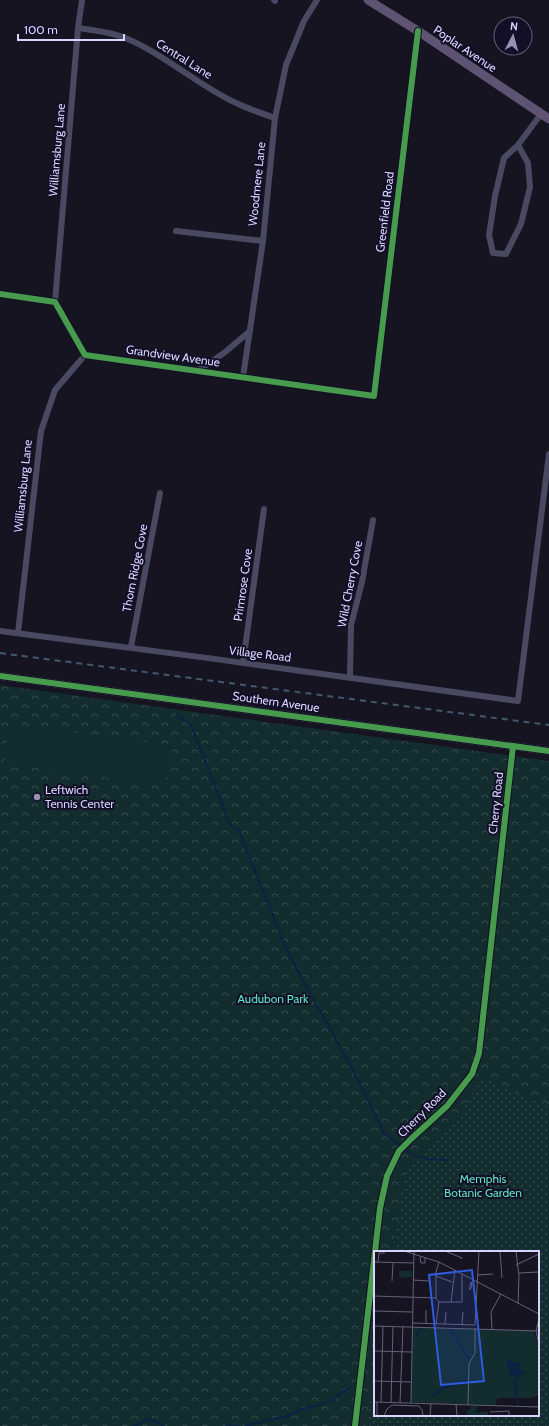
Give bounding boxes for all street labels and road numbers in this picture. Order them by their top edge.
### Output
street label: Poplar Avenue [431,22,500,75]
street label: Central Lane [153,35,215,82]
street label: Williamsburg Lane [45,103,68,197]
street label: Woodmere Lane [245,141,268,227]
street label: Greenfield Road [372,171,397,253]
street label: Grandview Avenue [125,341,221,370]
street label: Williamsburg Lane [10,439,35,533]
street label: Thorn Ridge Cove [119,523,150,613]
street label: Wild Cherry Cove [334,539,365,629]
street label: Primrose Cove [230,548,255,622]
street label: Village Road [228,642,292,665]
street label: Southern Avenue [232,688,321,715]
street label: Cherry Road [485,771,506,835]
street label: Cherry Road [394,1085,449,1140]

